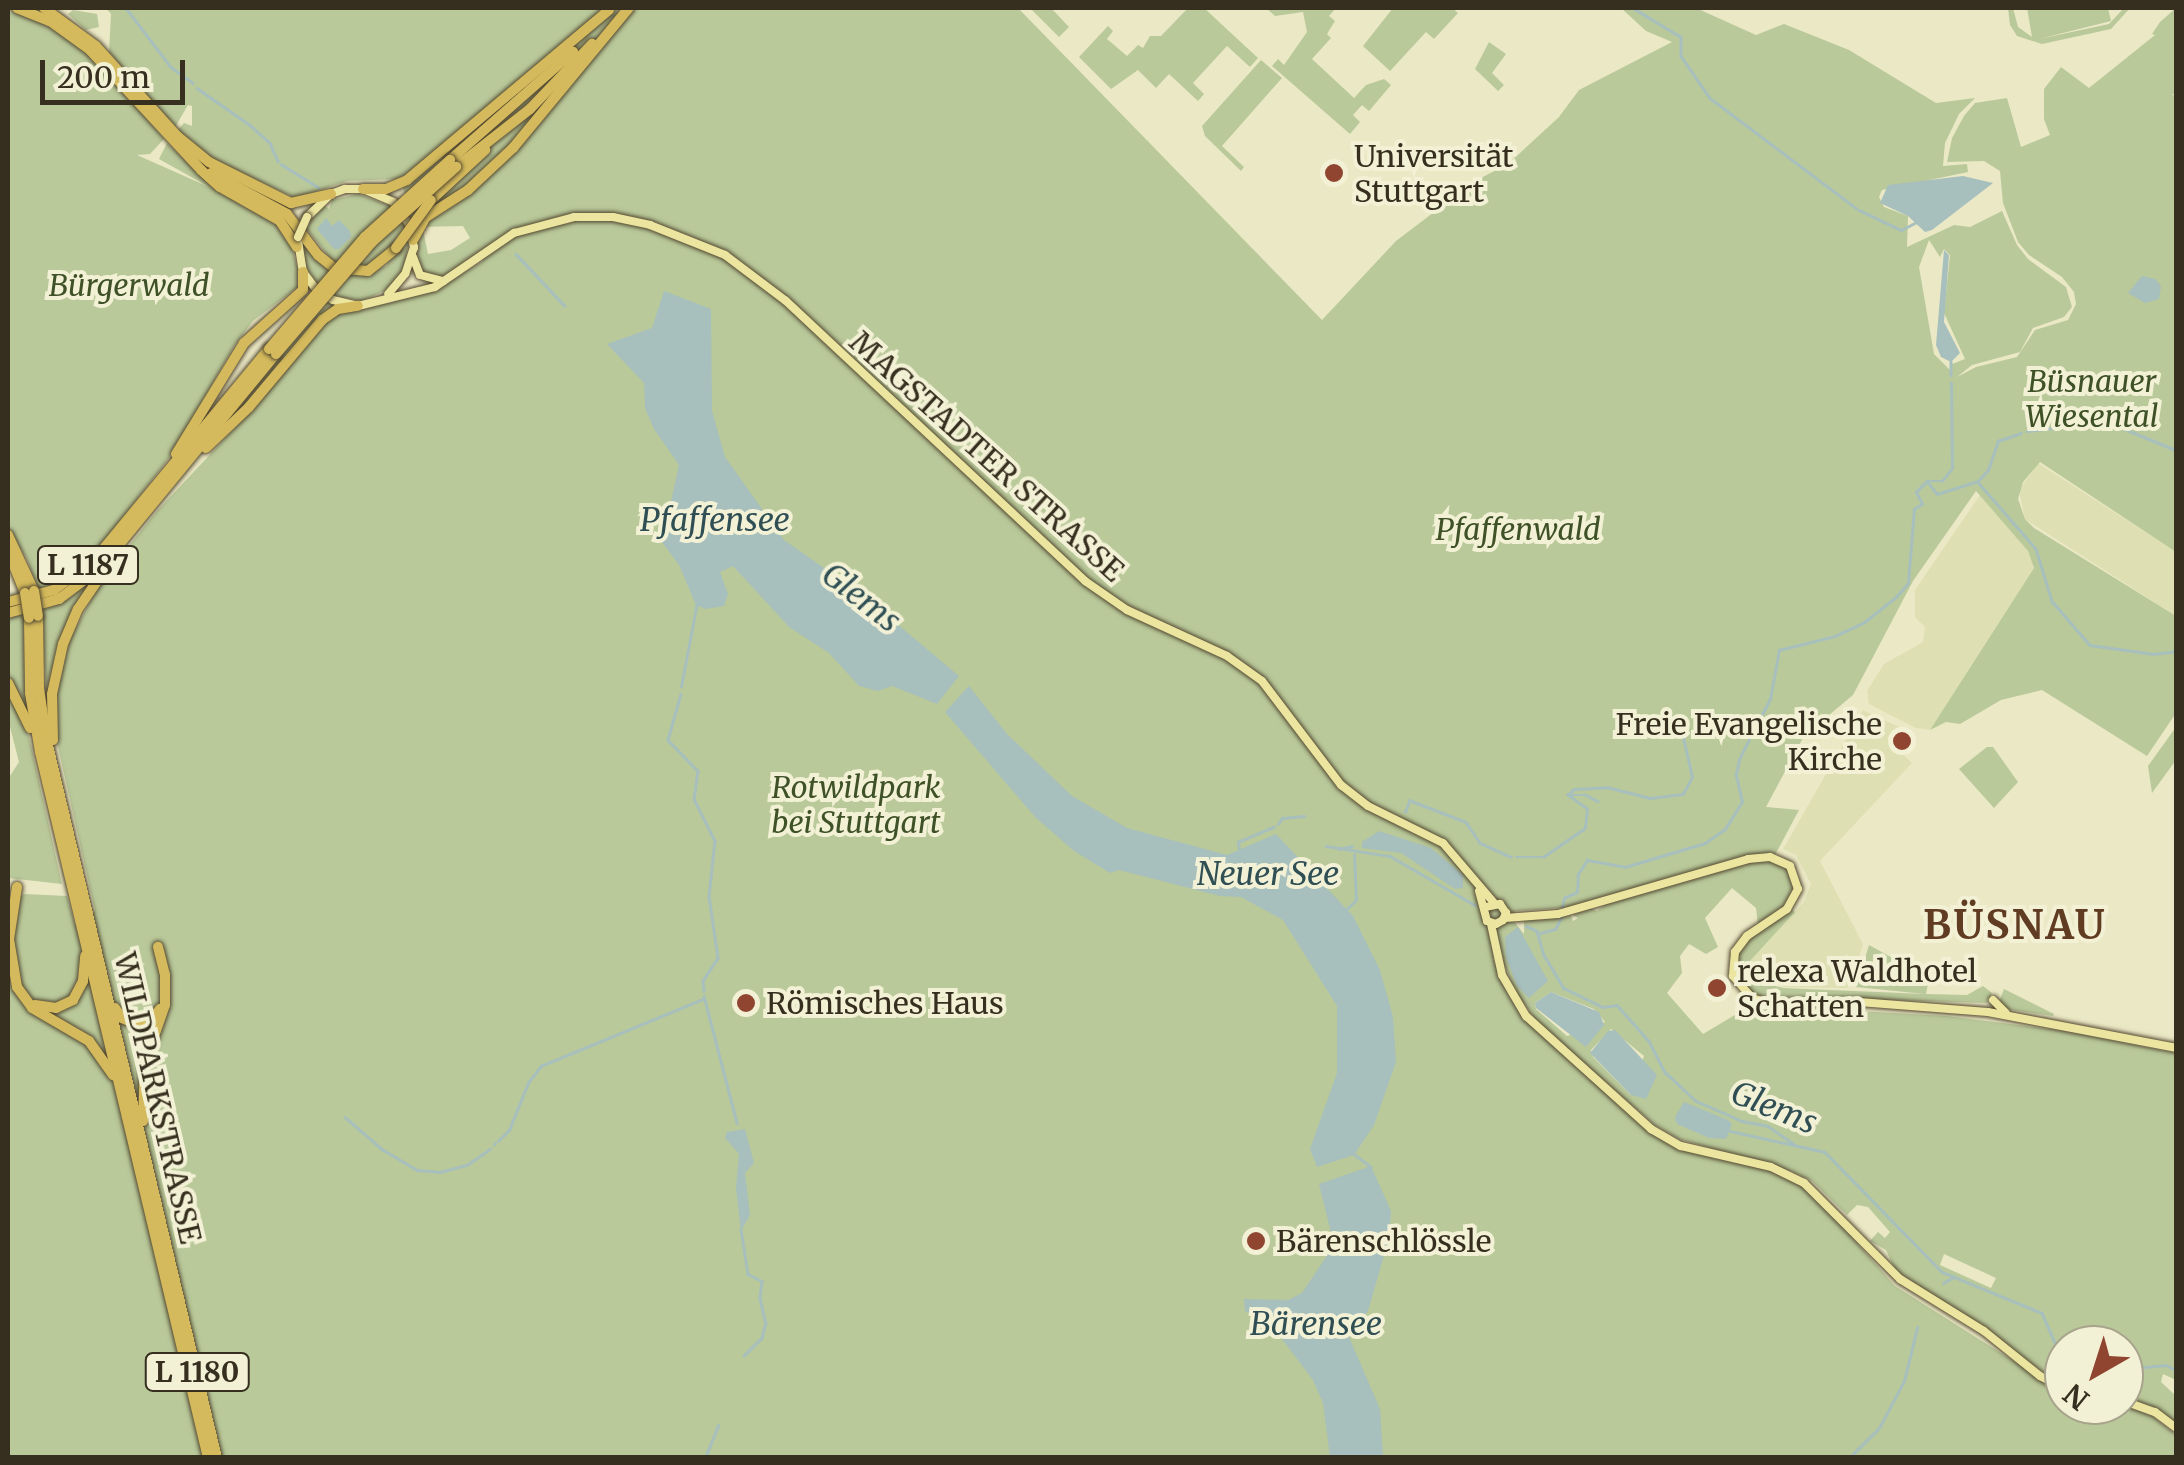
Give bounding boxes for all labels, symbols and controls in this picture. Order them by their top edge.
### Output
scale bar [45,40,190,102]
text: 200 m [57,58,150,96]
place label: Universität Stuttgart [1354,138,1513,208]
marker: Universität Stuttgart [1323,162,1345,184]
park label: Bürgerwald [49,267,209,303]
street label: MAGSTADTER STRASSE [843,323,1131,589]
park label: Büsnauer Wiesental [2025,363,2159,434]
water label: Pfaffensee [640,501,790,539]
park label: Pfaffenwald [1435,511,1601,547]
road number: L 1187 [36,542,140,588]
water label: Glems [814,556,908,640]
place label: Freie Evangelische Kirche [1616,706,1882,776]
marker: Freie Evangelische Kirche [1891,730,1913,752]
park label: Rotwildpark bei Stuttgart [771,769,941,840]
water label: Neuer See [1197,855,1339,893]
district label: BÜSNAU [1923,901,2107,949]
street label: WILDPARKSTRASSE [107,949,209,1247]
place label: relexa Waldhotel Schatten [1737,953,1977,1024]
marker: relexa Waldhotel Schatten [1706,977,1728,999]
place label: Römisches Haus [766,985,1004,1021]
marker: Römisches Haus [735,992,757,1014]
water label: Glems [1726,1074,1822,1142]
place label: Bärenschlössle [1276,1223,1491,1259]
marker: Bärenschlössle [1245,1230,1267,1252]
water label: Bärensee [1250,1305,1382,1343]
north arrow [2044,1325,2144,1425]
road number: L 1180 [144,1349,250,1395]
text: N [2056,1376,2096,1418]

